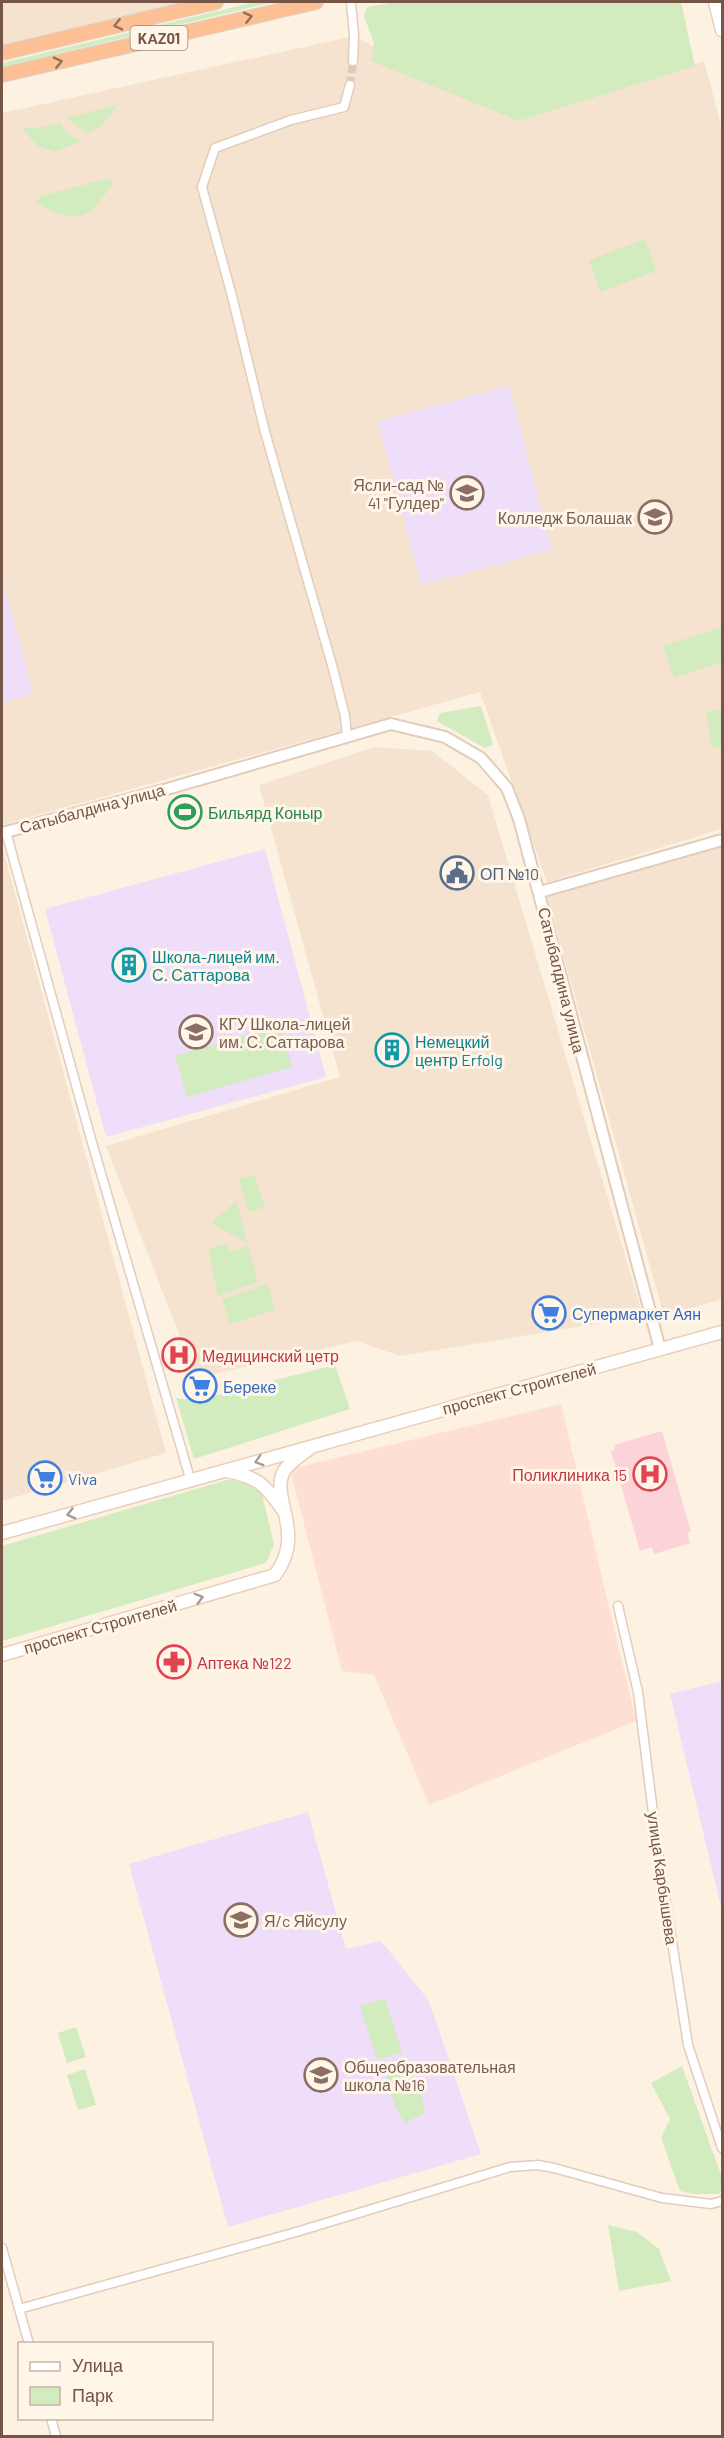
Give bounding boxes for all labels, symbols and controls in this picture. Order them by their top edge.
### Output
one-way arrow [243,12,253,25]
one-way arrow [113,17,123,30]
road number: KАZ01 [130,26,188,50]
one-way arrow [53,56,63,69]
place label: Ясли-сад № 41 "Гулдер" [353,475,444,512]
school or university icon: Ясли-сад № 41 "Гулдер" [449,475,485,511]
school or university icon: Колледж Болашак [637,499,673,535]
place label: Колледж Болашак [498,508,633,527]
street label: Сатыбалдина улица [17,779,167,837]
sports icon: Бильярд Коныр [167,794,203,830]
place label: Бильярд Коныр [208,803,322,822]
public building icon: ОП №10 [439,855,475,891]
place label: ОП №10 [480,864,539,883]
street label: Сатыбалдина улица [535,905,589,1055]
building icon: Школа-лицей им. С. Саттарова [111,947,147,983]
place label: Школа-лицей им. С. Саттарова [152,947,280,984]
school or university icon: КГУ Школа-лицей им. С. Саттарова [178,1014,214,1050]
place label: КГУ Школа-лицей им. С. Саттарова [219,1014,350,1051]
building icon: Немецкий центр Erfolg [374,1032,410,1068]
place label: Немецкий центр Erfolg [415,1032,503,1069]
supermarket icon: Супермаркет Аян [531,1295,567,1331]
place label: Супермаркет Аян [572,1304,701,1323]
hospital icon: Медицинский цетр [161,1337,197,1373]
place label: Медицинский цетр [202,1346,339,1365]
street label: проспект Строителей [440,1358,598,1418]
supermarket icon: Береке [182,1368,218,1404]
place label: Береке [223,1377,276,1396]
one-way arrow [254,1454,264,1466]
hospital icon: Поликлиника 15 [632,1456,668,1492]
supermarket icon: Viva [27,1460,63,1496]
place label: Поликлиника 15 [512,1465,627,1484]
place label: Viva [68,1469,97,1488]
one-way arrow [66,1507,76,1520]
one-way arrow [193,1593,204,1605]
street label: проспект Строителей [21,1595,179,1657]
pharmacy icon: Аптека №122 [156,1644,192,1680]
place label: Аптека №122 [197,1653,292,1672]
street label: улица Карбышева [644,1810,682,1946]
school or university icon: Я/c Яйсулу [223,1902,259,1938]
place label: Я/c Яйсулу [264,1911,347,1930]
school or university icon: Общеобразовательная школа №16 [303,2057,339,2093]
place label: Общеобразовательная школа №16 [344,2057,516,2094]
legend [18,2342,213,2420]
text: Улица [72,2354,124,2376]
text: Парк [72,2384,113,2406]

